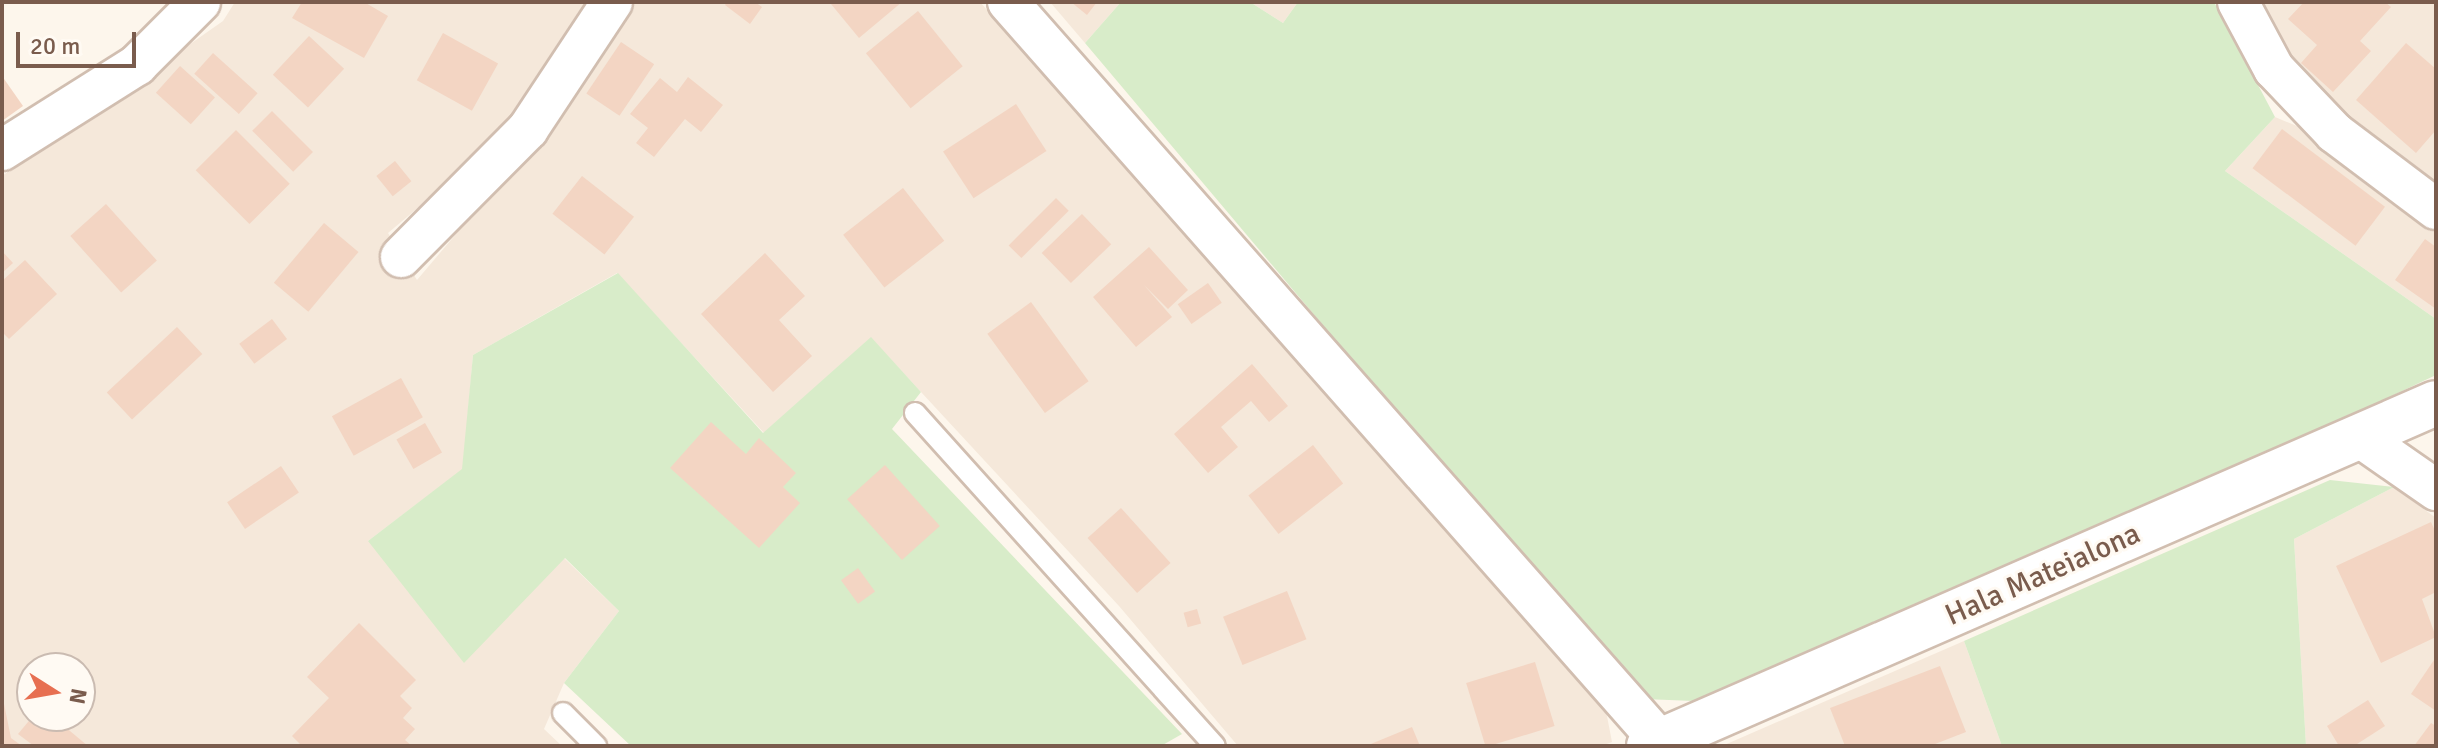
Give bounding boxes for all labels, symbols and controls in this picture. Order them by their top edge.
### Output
scale bar [20,16,140,66]
text: 20 m [30,31,80,61]
street label: Hala Mateialona [1940,516,2146,634]
north arrow [16,652,96,732]
text: N [63,686,93,706]

